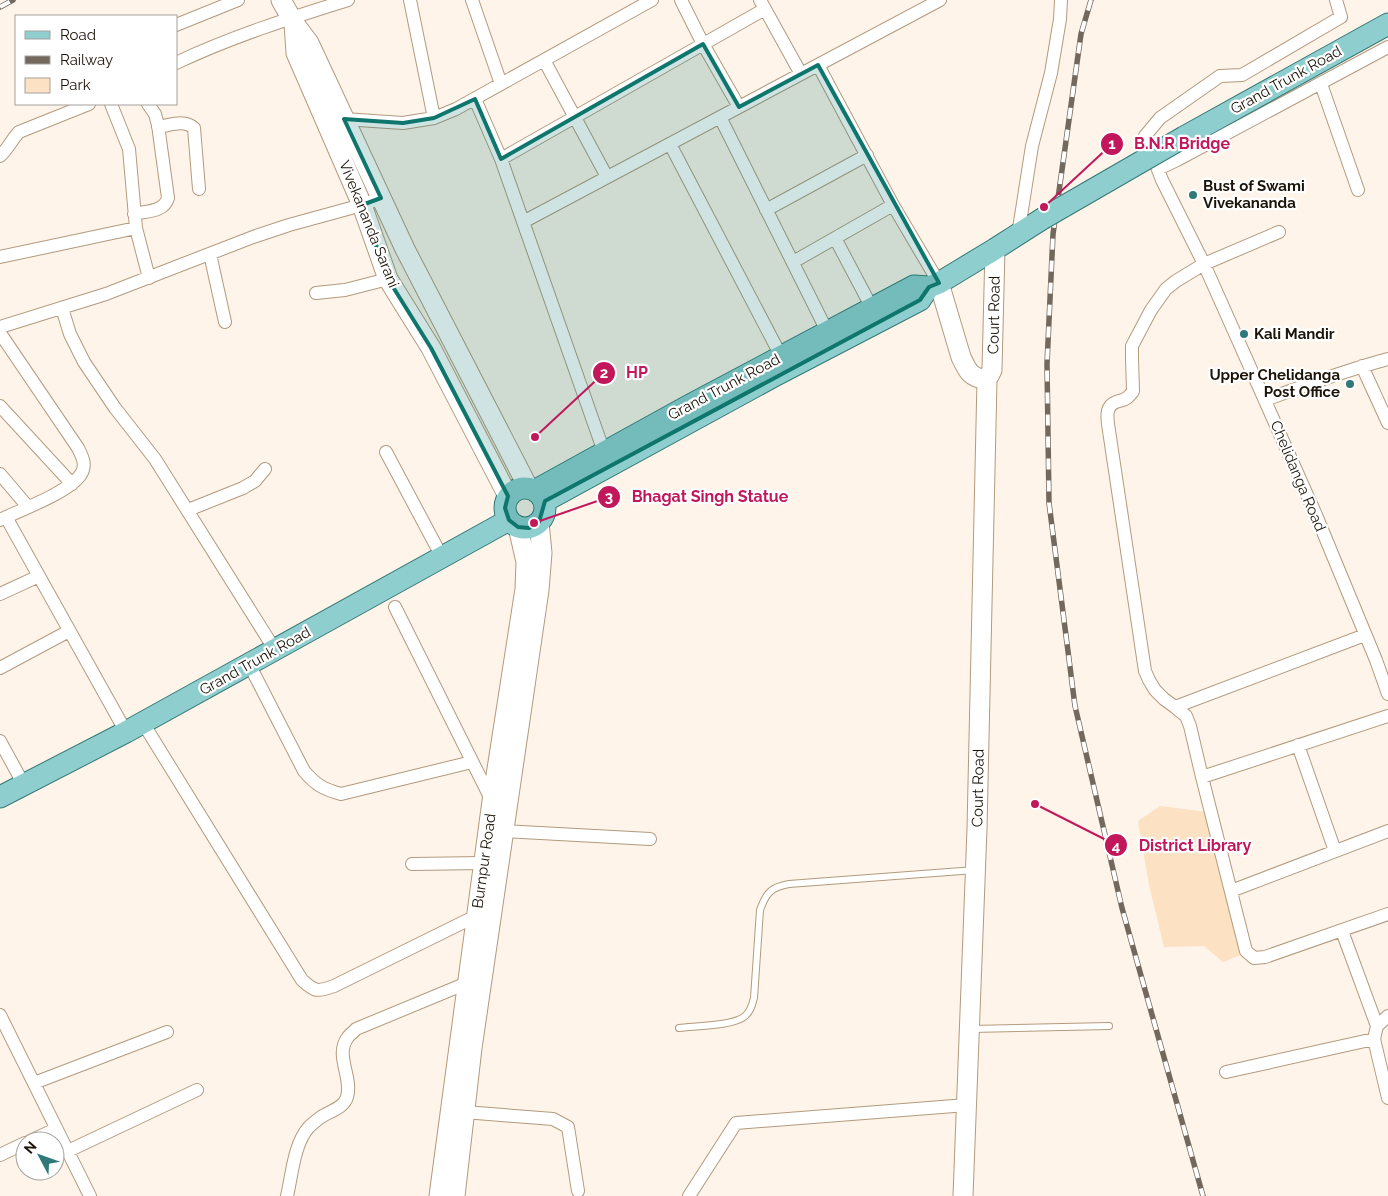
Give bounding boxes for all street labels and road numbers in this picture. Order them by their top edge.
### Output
street label: Grand Trunk Road [1227,42,1345,118]
street label: Vivekananda Sarani [335,158,403,290]
street label: Court Road [984,276,1004,354]
street label: Grand Trunk Road [665,350,783,424]
street label: Chelidanga Road [1267,418,1329,534]
street label: Grand Trunk Road [196,623,314,699]
street label: Court Road [968,749,988,827]
street label: Burnpur Road [468,812,500,910]

